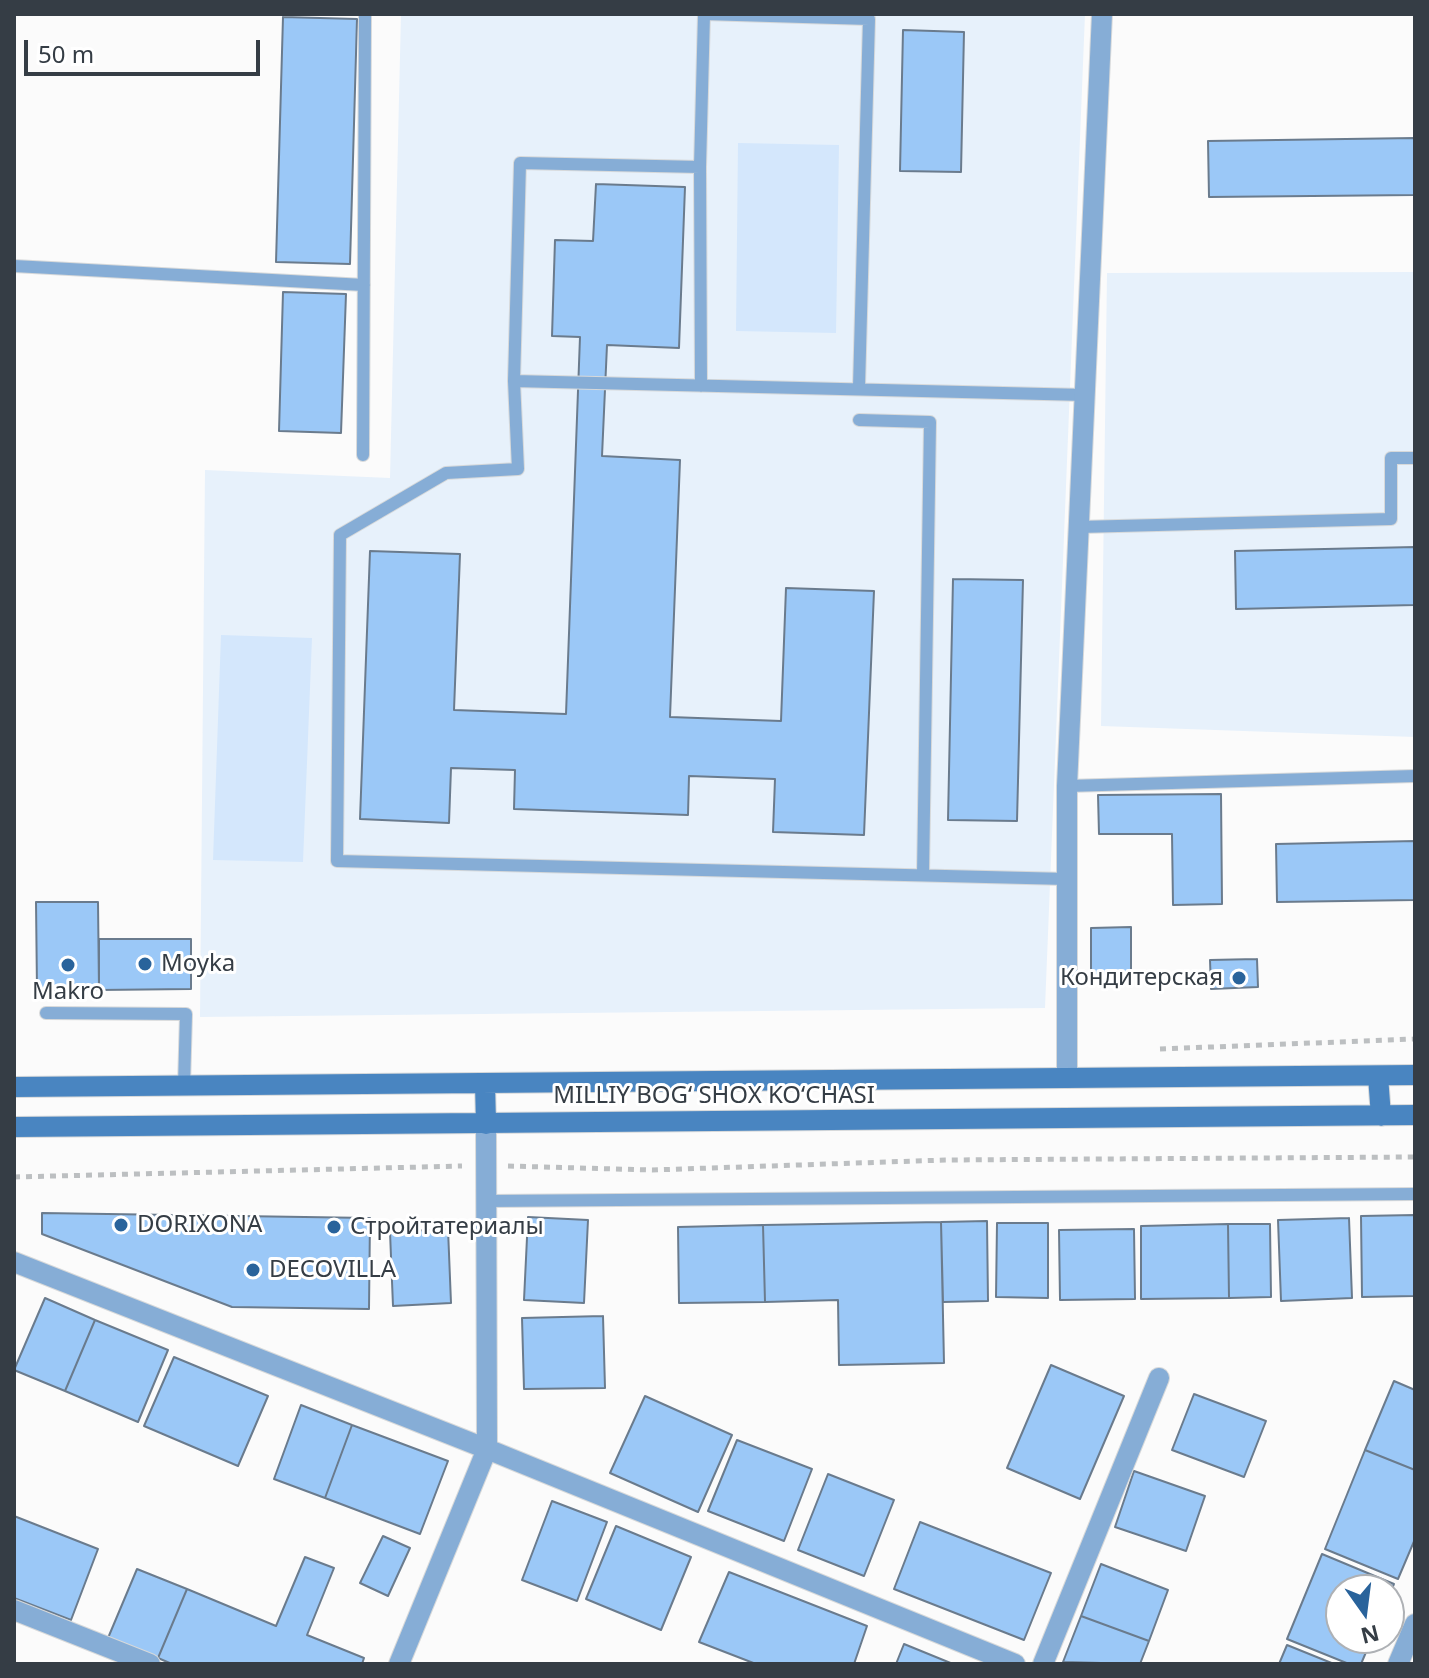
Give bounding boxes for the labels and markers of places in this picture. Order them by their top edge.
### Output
place label: Moyka [161,950,235,978]
marker: Moyka [136,955,154,973]
marker: Makro [59,956,77,974]
place label: Кондитерская [1060,964,1223,992]
marker: Кондитерская [1230,969,1248,987]
place label: Makro [32,978,104,1006]
place label: DORIXONA [137,1211,262,1239]
place label: Стройтатериалы [350,1213,544,1241]
marker: DORIXONA [112,1216,130,1234]
marker: Стройтатериалы [325,1218,343,1236]
place label: DECOVILLA [269,1256,396,1284]
marker: DECOVILLA [244,1261,262,1279]

